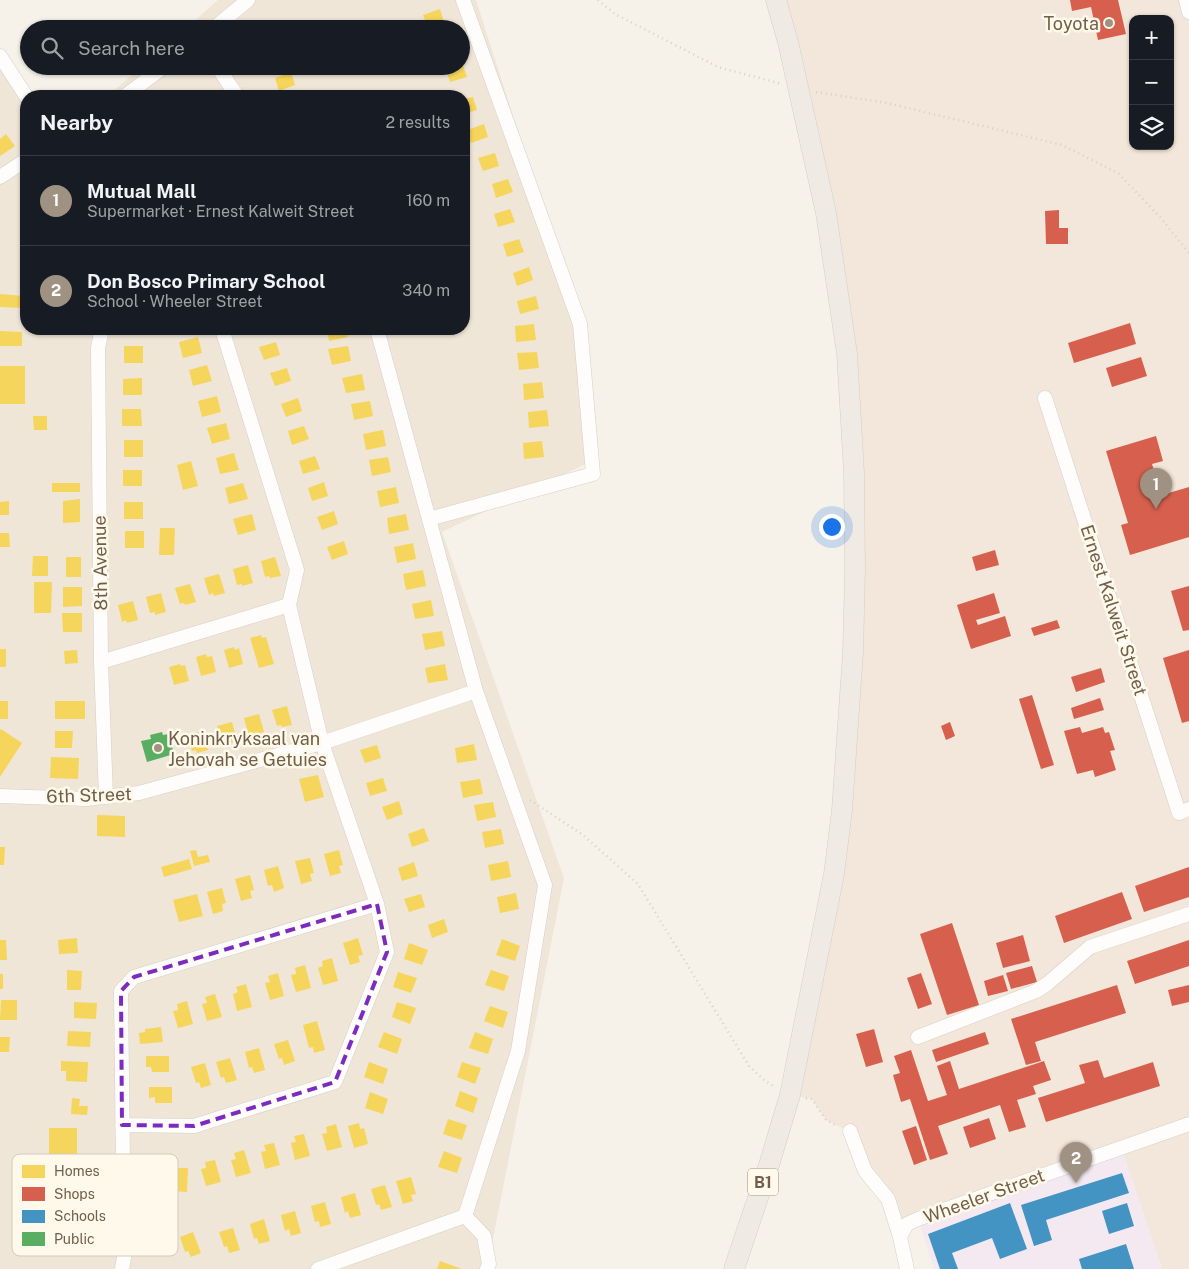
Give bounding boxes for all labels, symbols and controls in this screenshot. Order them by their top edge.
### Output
place label: Toyota [1043,13,1099,34]
map controls [1129,15,1174,150]
button: + [1129,15,1174,60]
marker: Toyota [1103,17,1115,29]
search box [20,20,470,75]
icon: search [38,34,66,62]
text: Search here [78,37,185,59]
button: − [1129,60,1174,105]
button: layers [1129,105,1174,150]
text: Nearby [40,110,113,135]
text: 2 results [385,113,450,132]
text: Mutual Mall [87,180,197,202]
text: 1 [53,191,59,210]
text: 160 m [406,191,450,210]
text: Supermarket · Ernest Kalweit Street [87,202,354,221]
text: Don Bosco Primary School [87,270,325,292]
text: 2 [51,281,61,300]
text: 340 m [402,281,450,300]
text: School · Wheeler Street [87,292,262,311]
pin: 1 [1140,468,1172,509]
your location [819,514,845,540]
street label: 8th Avenue [89,515,111,611]
street label: Ernest Kalweit Street [1076,522,1152,698]
place label: Koninkryksaal van Jehovah se Getuies [168,728,327,770]
marker: Koninkryksaal van Jehovah se Getuies [152,742,164,754]
street label: 6th Street [46,783,132,807]
pin: 2 [1060,1142,1092,1183]
legend [12,1154,178,1256]
text: Homes [54,1163,100,1179]
street label: Wheeler Street [921,1164,1047,1228]
road number: B1 [748,1168,778,1196]
text: Shops [54,1186,95,1202]
text: Schools [54,1208,106,1224]
text: Public [54,1231,95,1247]

